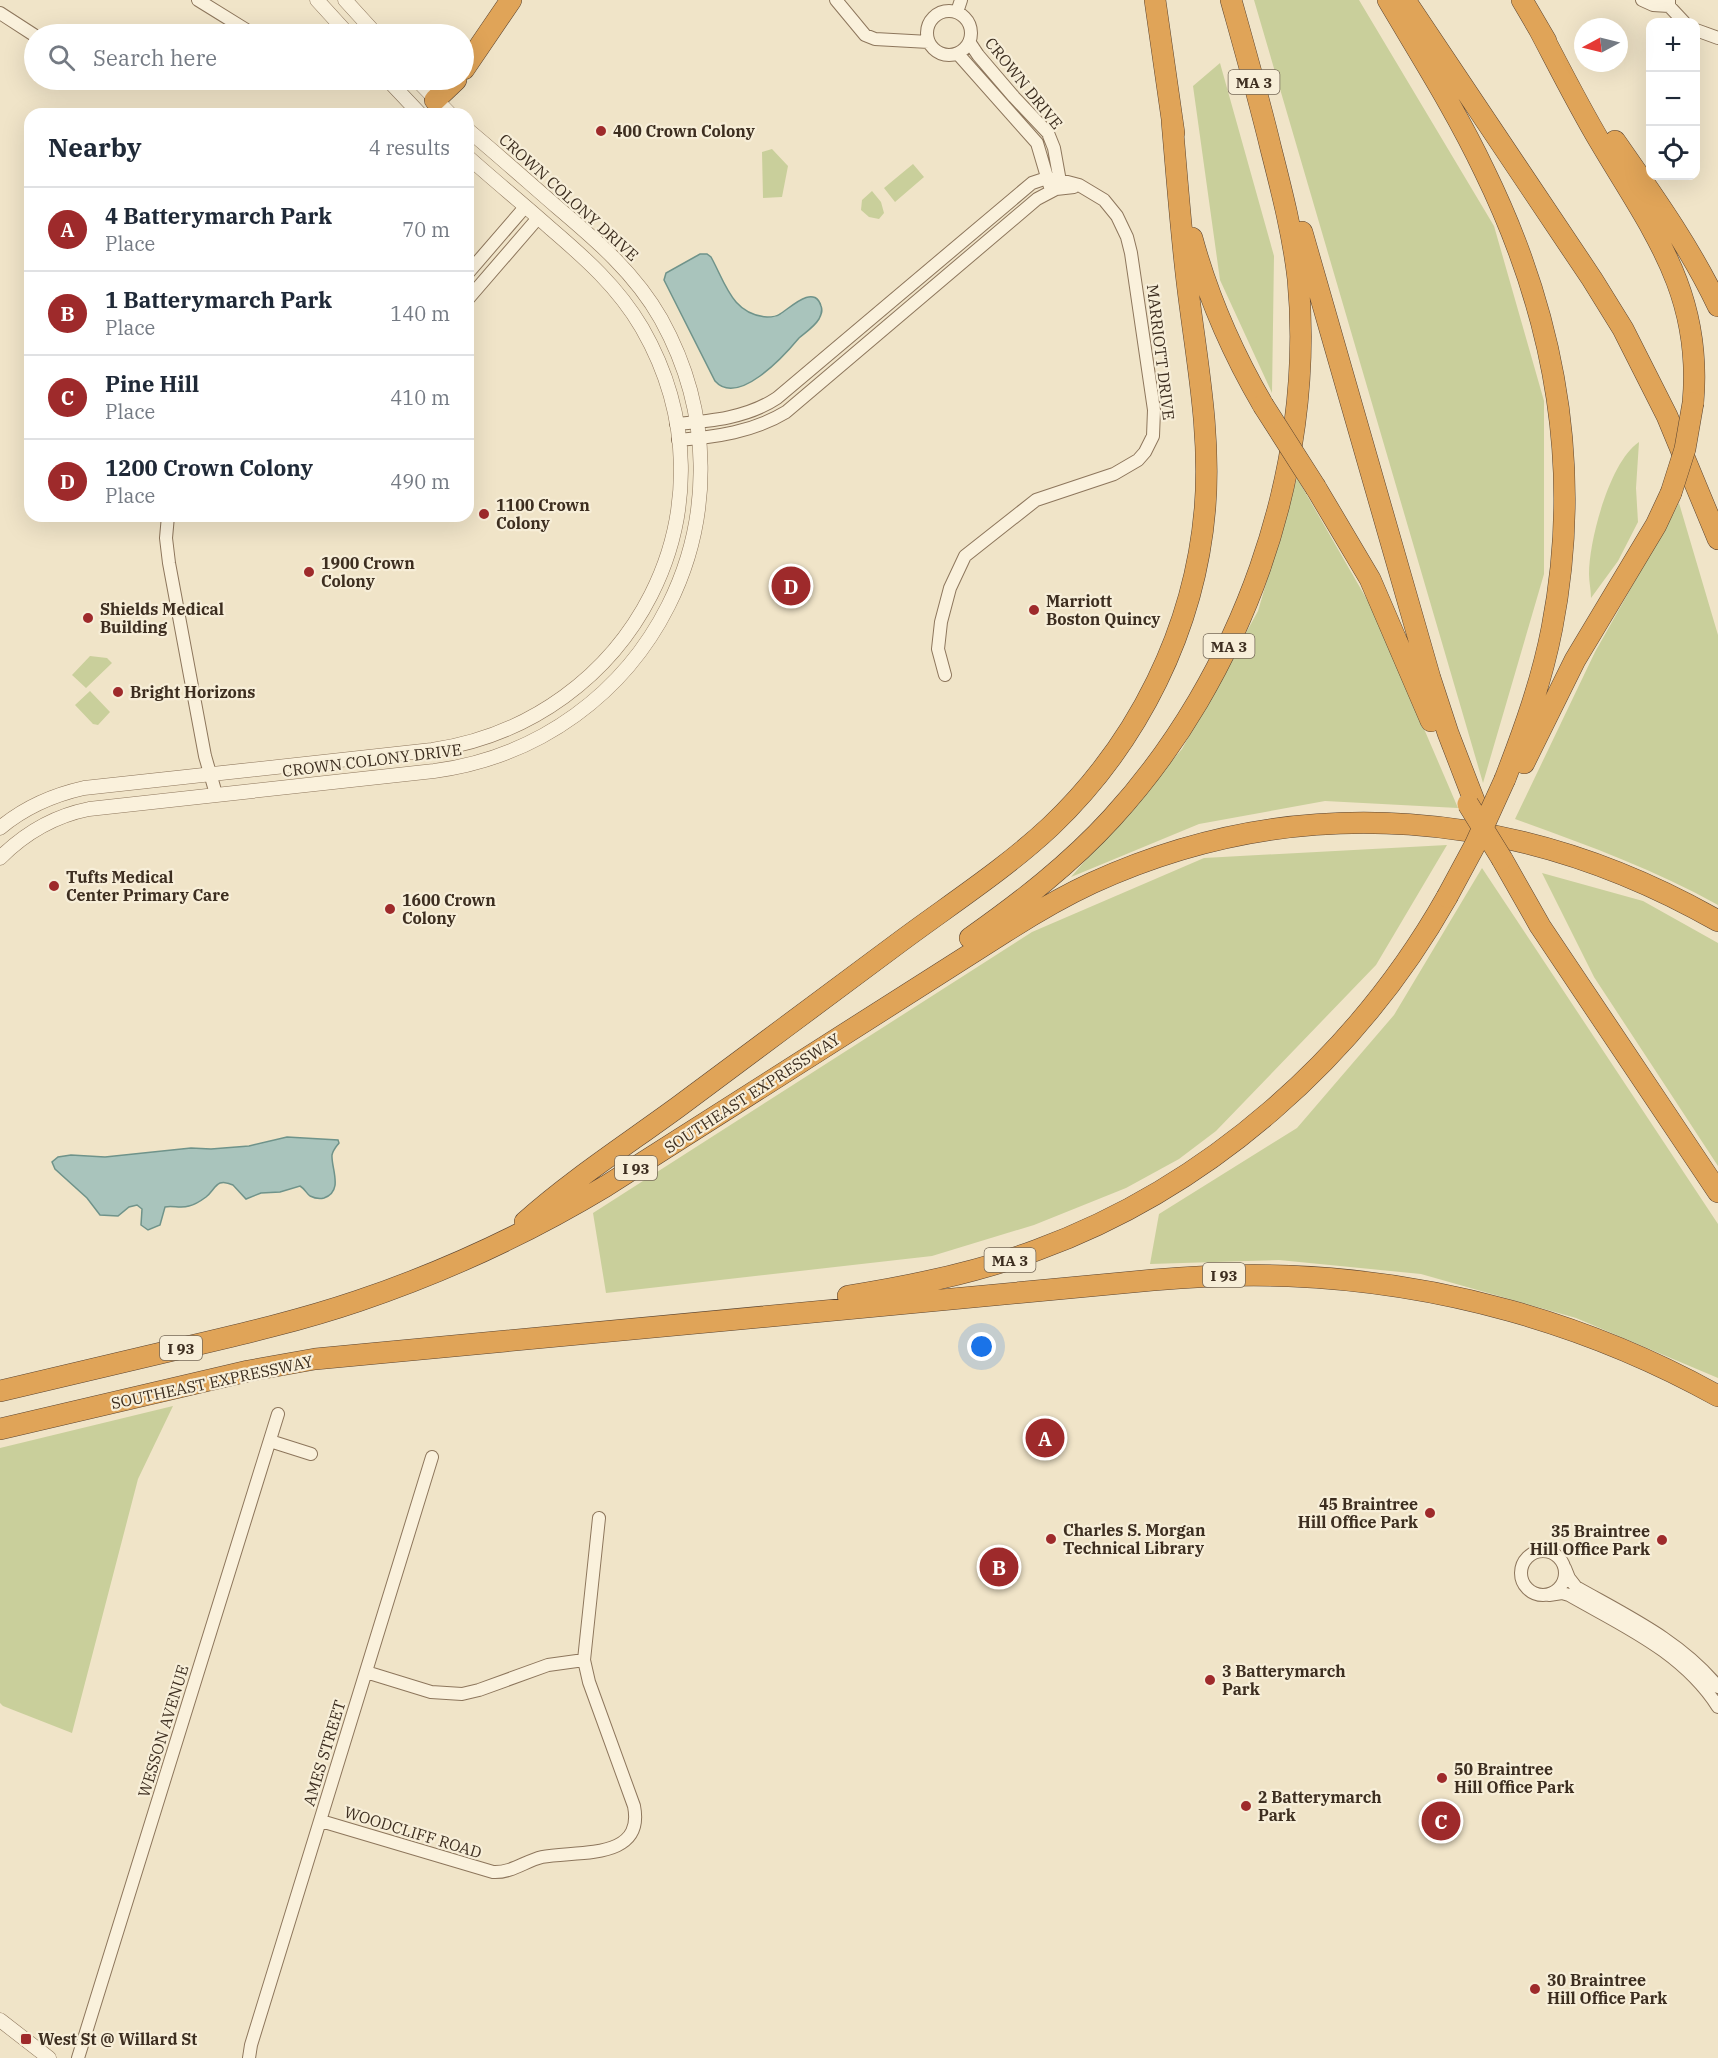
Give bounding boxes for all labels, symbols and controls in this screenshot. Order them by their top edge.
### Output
north arrow [1574,18,1628,72]
map controls [1646,18,1700,180]
button: + [1646,18,1700,72]
search box [24,24,474,90]
street label: CROWN DRIVE [981,33,1067,133]
icon: search [45,41,78,74]
text: Search here [93,43,217,72]
road number: MA 3 [1228,70,1280,94]
button: − [1646,72,1700,126]
place label: 400 Crown Colony [613,121,756,141]
marker: 400 Crown Colony [594,124,608,138]
button: locate [1646,126,1700,180]
street label: CROWN COLONY DRIVE [495,129,643,265]
text: Nearby [48,130,142,164]
text: 4 results [369,134,450,161]
text: 4 Batterymarch Park [105,201,332,230]
text: A [61,216,74,243]
text: 70 m [402,216,450,243]
text: Place [105,230,155,257]
street label: MARRIOTT DRIVE [1143,283,1179,421]
text: 1 Batterymarch Park [105,285,332,314]
text: B [60,300,75,327]
text: 140 m [390,300,450,327]
text: Place [105,314,155,341]
text: Pine Hill [105,369,199,398]
text: C [61,384,74,411]
text: 410 m [390,384,450,411]
text: Place [105,398,155,425]
text: 1200 Crown Colony [105,453,313,482]
text: D [60,468,75,495]
text: 490 m [390,468,450,495]
text: Place [105,482,155,509]
place label: 1100 Crown Colony [496,495,590,533]
marker: 1100 Crown Colony [477,507,491,521]
place label: 1900 Crown Colony [321,553,415,591]
pin: D [772,564,810,608]
marker: 1900 Crown Colony [302,565,316,579]
place label: Marriott Boston Quincy [1046,591,1161,629]
place label: Shields Medical Building [100,599,224,637]
marker: Marriott Boston Quincy [1027,603,1041,617]
marker: Shields Medical Building [81,611,95,625]
road number: MA 3 [1204,634,1254,658]
place label: Bright Horizons [130,682,256,702]
marker: Bright Horizons [111,685,125,699]
street label: CROWN COLONY DRIVE [281,739,463,781]
place label: Tufts Medical Center Primary Care [66,867,229,905]
marker: Tufts Medical Center Primary Care [47,879,61,893]
place label: 1600 Crown Colony [402,890,496,928]
marker: 1600 Crown Colony [383,902,397,916]
street label: SOUTHEAST EXPRESSWAY [660,1029,844,1157]
road number: I 93 [615,1156,657,1180]
road number: MA 3 [984,1248,1036,1272]
road number: I 93 [1203,1263,1245,1287]
your location [967,1332,996,1361]
road number: I 93 [160,1336,202,1360]
street label: SOUTHEAST EXPRESSWAY [109,1351,315,1413]
pin: A [1026,1416,1064,1460]
place label: 45 Braintree Hill Office Park [1298,1494,1418,1532]
marker: 45 Braintree Hill Office Park [1423,1506,1437,1520]
place label: Charles S. Morgan Technical Library [1063,1520,1206,1558]
place label: 35 Braintree Hill Office Park [1530,1521,1650,1559]
marker: Charles S. Morgan Technical Library [1044,1532,1058,1546]
marker: 35 Braintree Hill Office Park [1655,1533,1669,1547]
pin: B [980,1544,1018,1590]
place label: 3 Batterymarch Park [1222,1661,1346,1699]
street label: WESSON AVENUE [133,1662,193,1800]
marker: 3 Batterymarch Park [1203,1673,1217,1687]
street label: AMES STREET [298,1698,350,1808]
place label: 50 Braintree Hill Office Park [1454,1759,1574,1797]
marker: 50 Braintree Hill Office Park [1435,1771,1449,1785]
place label: 2 Batterymarch Park [1258,1787,1382,1825]
pin: C [1422,1798,1460,1844]
marker: 2 Batterymarch Park [1239,1799,1253,1813]
street label: WOODCLIFF ROAD [342,1802,484,1862]
place label: 30 Braintree Hill Office Park [1547,1970,1667,2008]
marker: 30 Braintree Hill Office Park [1528,1982,1542,1996]
place label: West St @ Willard St [38,2029,197,2049]
marker: West St @ Willard St [19,2032,33,2046]

